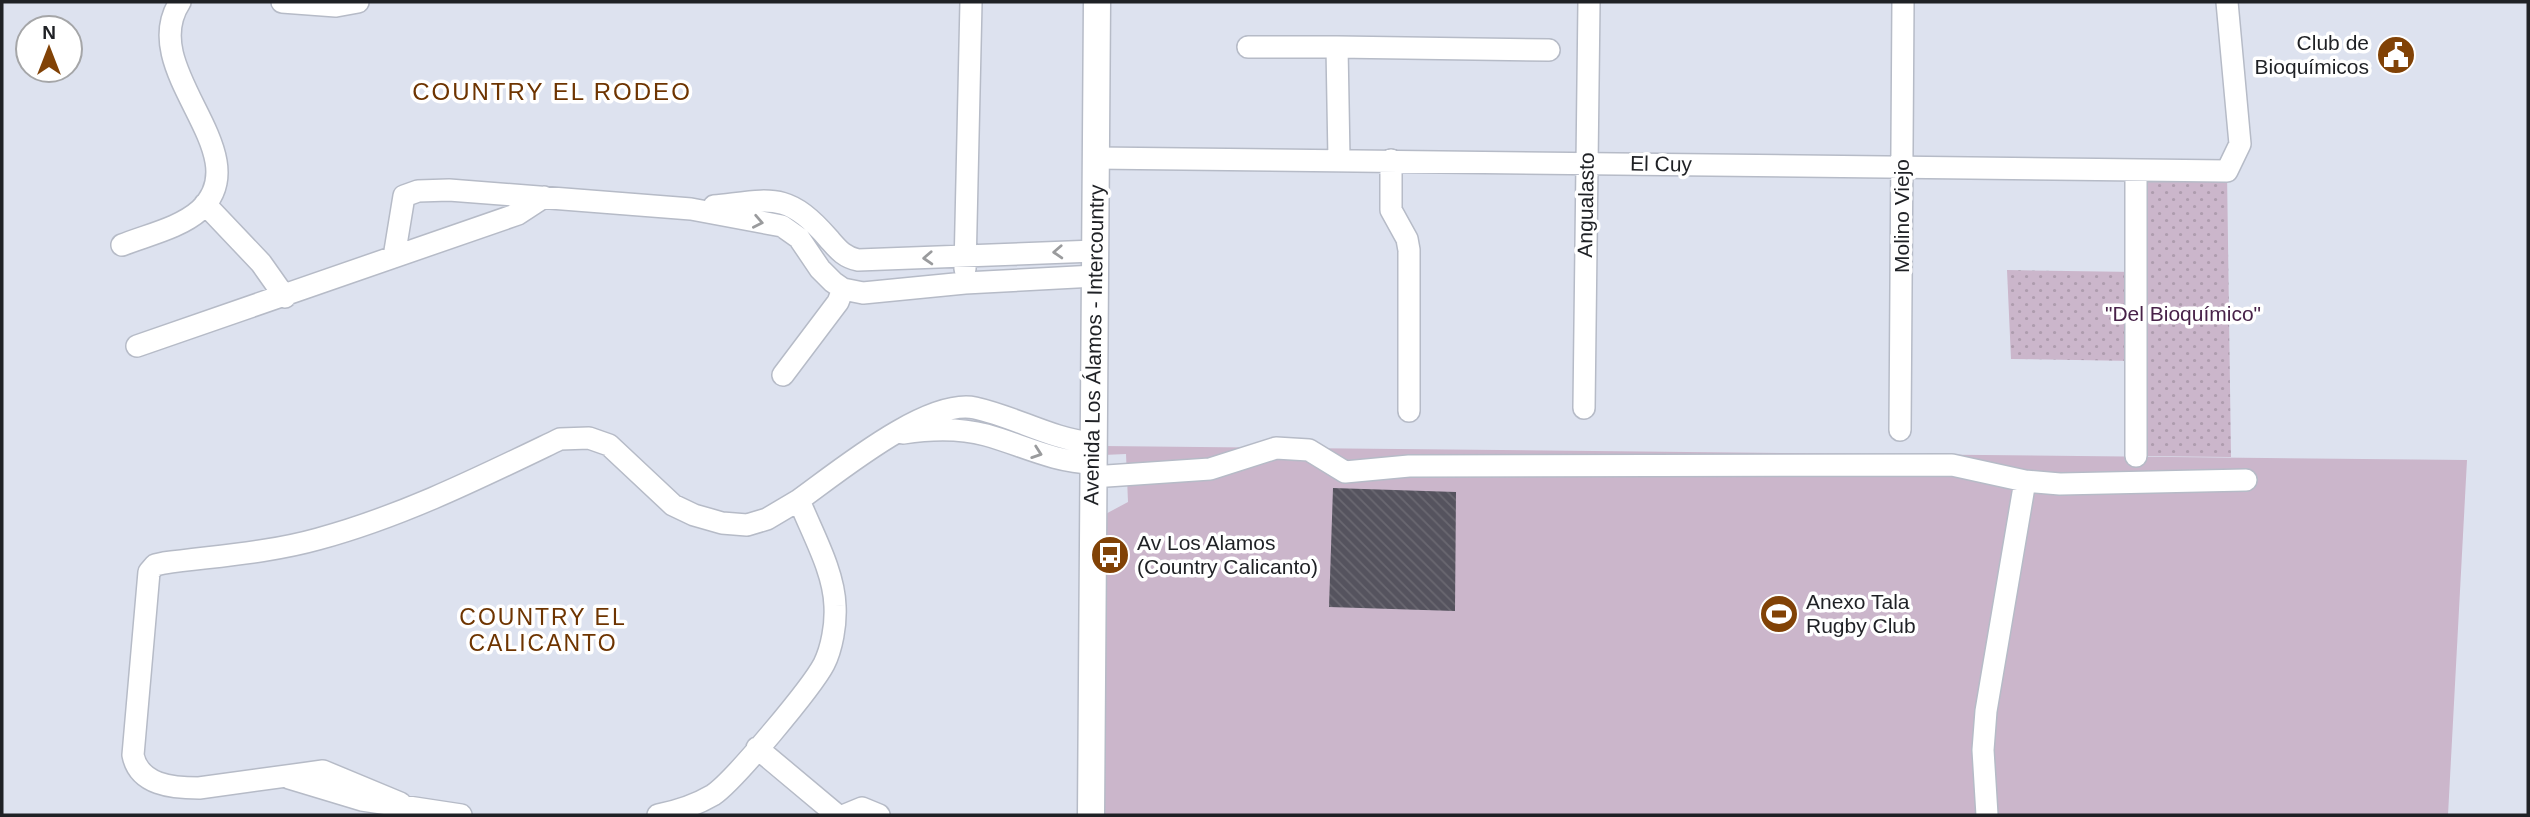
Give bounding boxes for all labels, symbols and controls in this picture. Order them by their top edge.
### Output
north arrow [14,14,84,84]
text: N [42,22,56,43]
place label: Club de Bioquímicos [2255,31,2369,78]
public building icon: Club de Bioquímicos [2375,34,2417,76]
district label: COUNTRY EL RODEO [412,78,692,105]
street label: El Cuy [1630,151,1693,176]
street label: Angualasto [1573,152,1598,258]
street label: Molino Viejo [1890,159,1913,273]
street label: Avenida Los Álamos - Intercountry [1079,184,1108,505]
one-way arrow [752,213,764,228]
one-way arrow [1052,245,1063,260]
one-way arrow [922,250,933,265]
park label: "Del Bioquímico" [2105,302,2261,325]
one-way arrow [1030,445,1043,459]
place label: Av Los Alamos (Country Calicanto) [1137,531,1318,578]
bus stop icon: Av Los Alamos (Country Calicanto) [1089,534,1131,576]
place label: Anexo Tala Rugby Club [1806,590,1916,637]
sports icon: Anexo Tala Rugby Club [1758,593,1800,635]
district label: COUNTRY EL CALICANTO [459,604,627,656]

